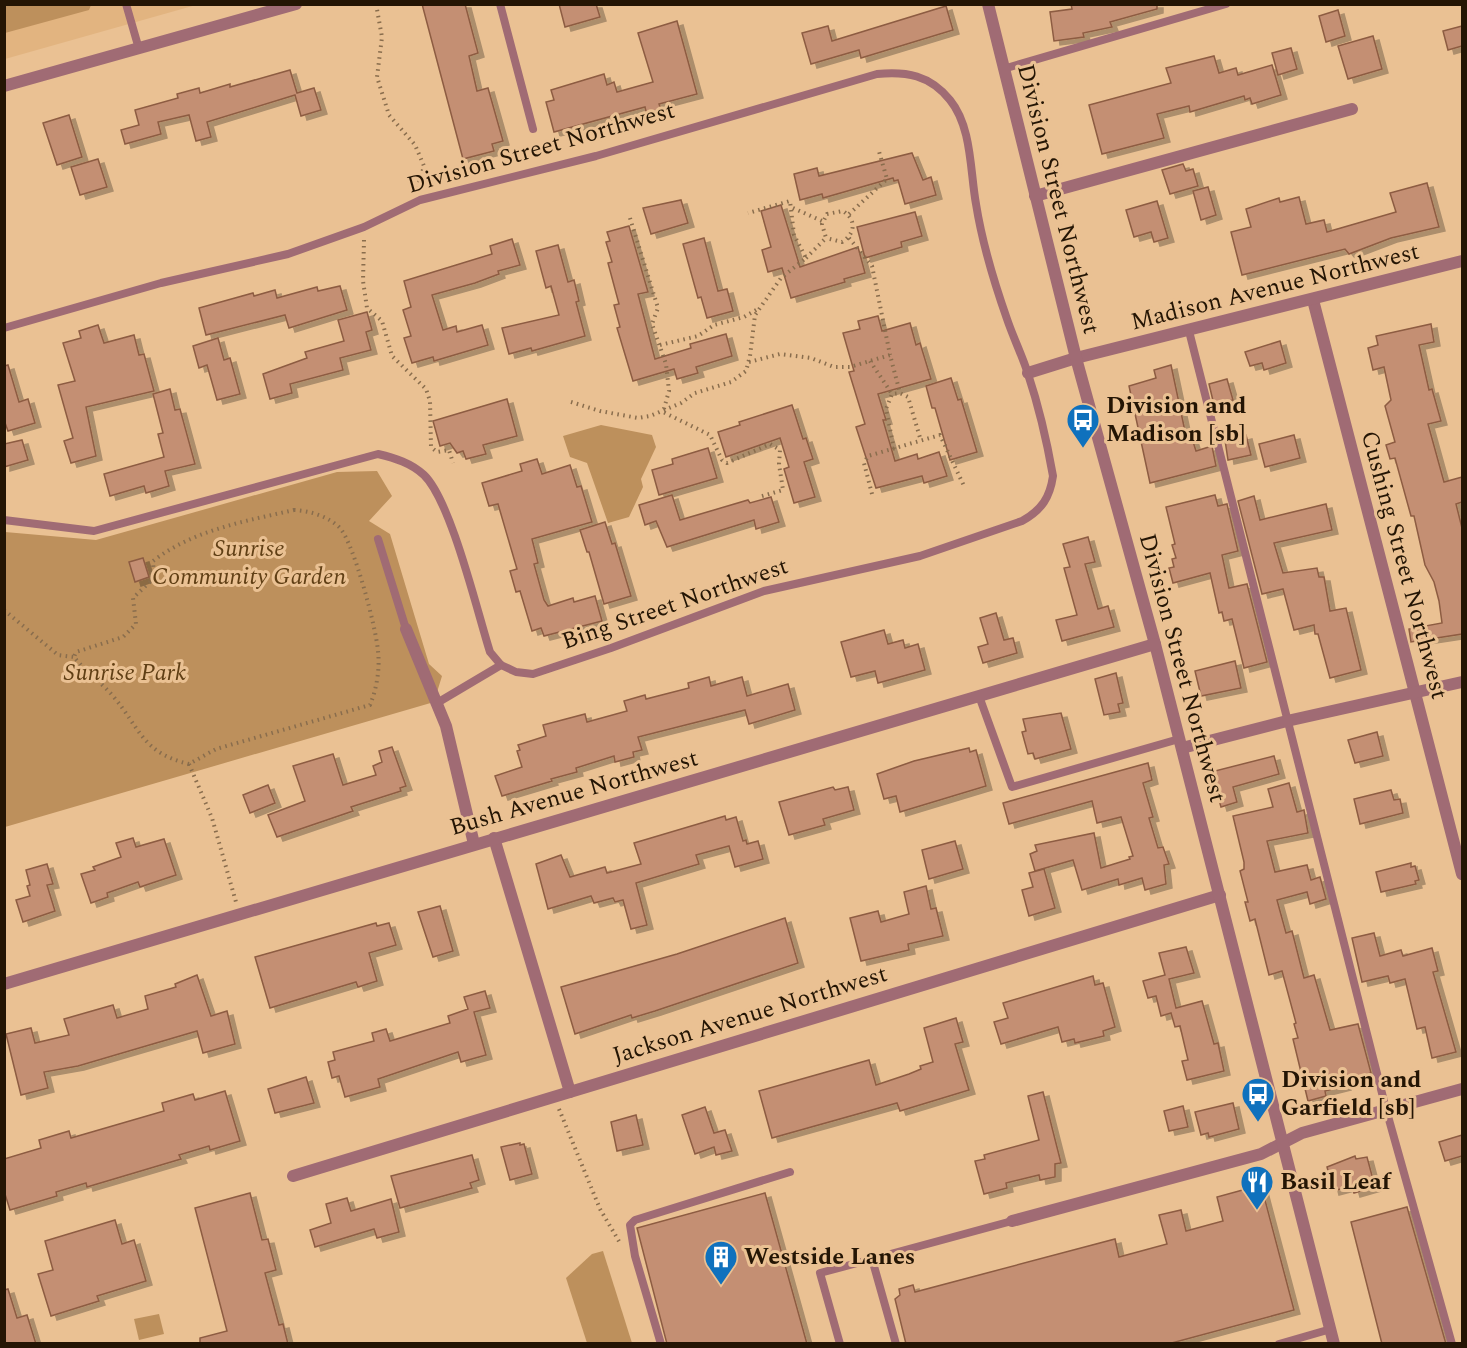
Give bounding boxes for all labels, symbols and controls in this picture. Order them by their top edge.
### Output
street label: Division Street Northwest [1007,60,1109,338]
street label: Division Street Northwest [403,93,679,203]
street label: Madison Avenue Northwest [1127,234,1423,340]
place label: Division and Madison [sb] [1106,388,1247,452]
bus stop icon: Division and Madison [sb] [1065,402,1101,449]
street label: Cushing Street Northwest [1351,427,1457,703]
street label: Division Street Northwest [1129,529,1235,807]
park label: Sunrise Community Garden [152,531,346,595]
street label: Bing Street Northwest [557,548,793,660]
park label: Sunrise Park [64,655,186,691]
street label: Bush Avenue Northwest [446,740,702,846]
street label: Jackson Avenue Northwest [608,956,892,1074]
place label: Division and Garfield [sb] [1281,1062,1422,1126]
bus stop icon: Division and Garfield [sb] [1240,1076,1276,1123]
restaurant icon: Basil Leaf [1239,1164,1275,1211]
place label: Basil Leaf [1280,1164,1393,1200]
building icon: Westside Lanes [703,1239,739,1286]
place label: Westside Lanes [744,1239,915,1275]

